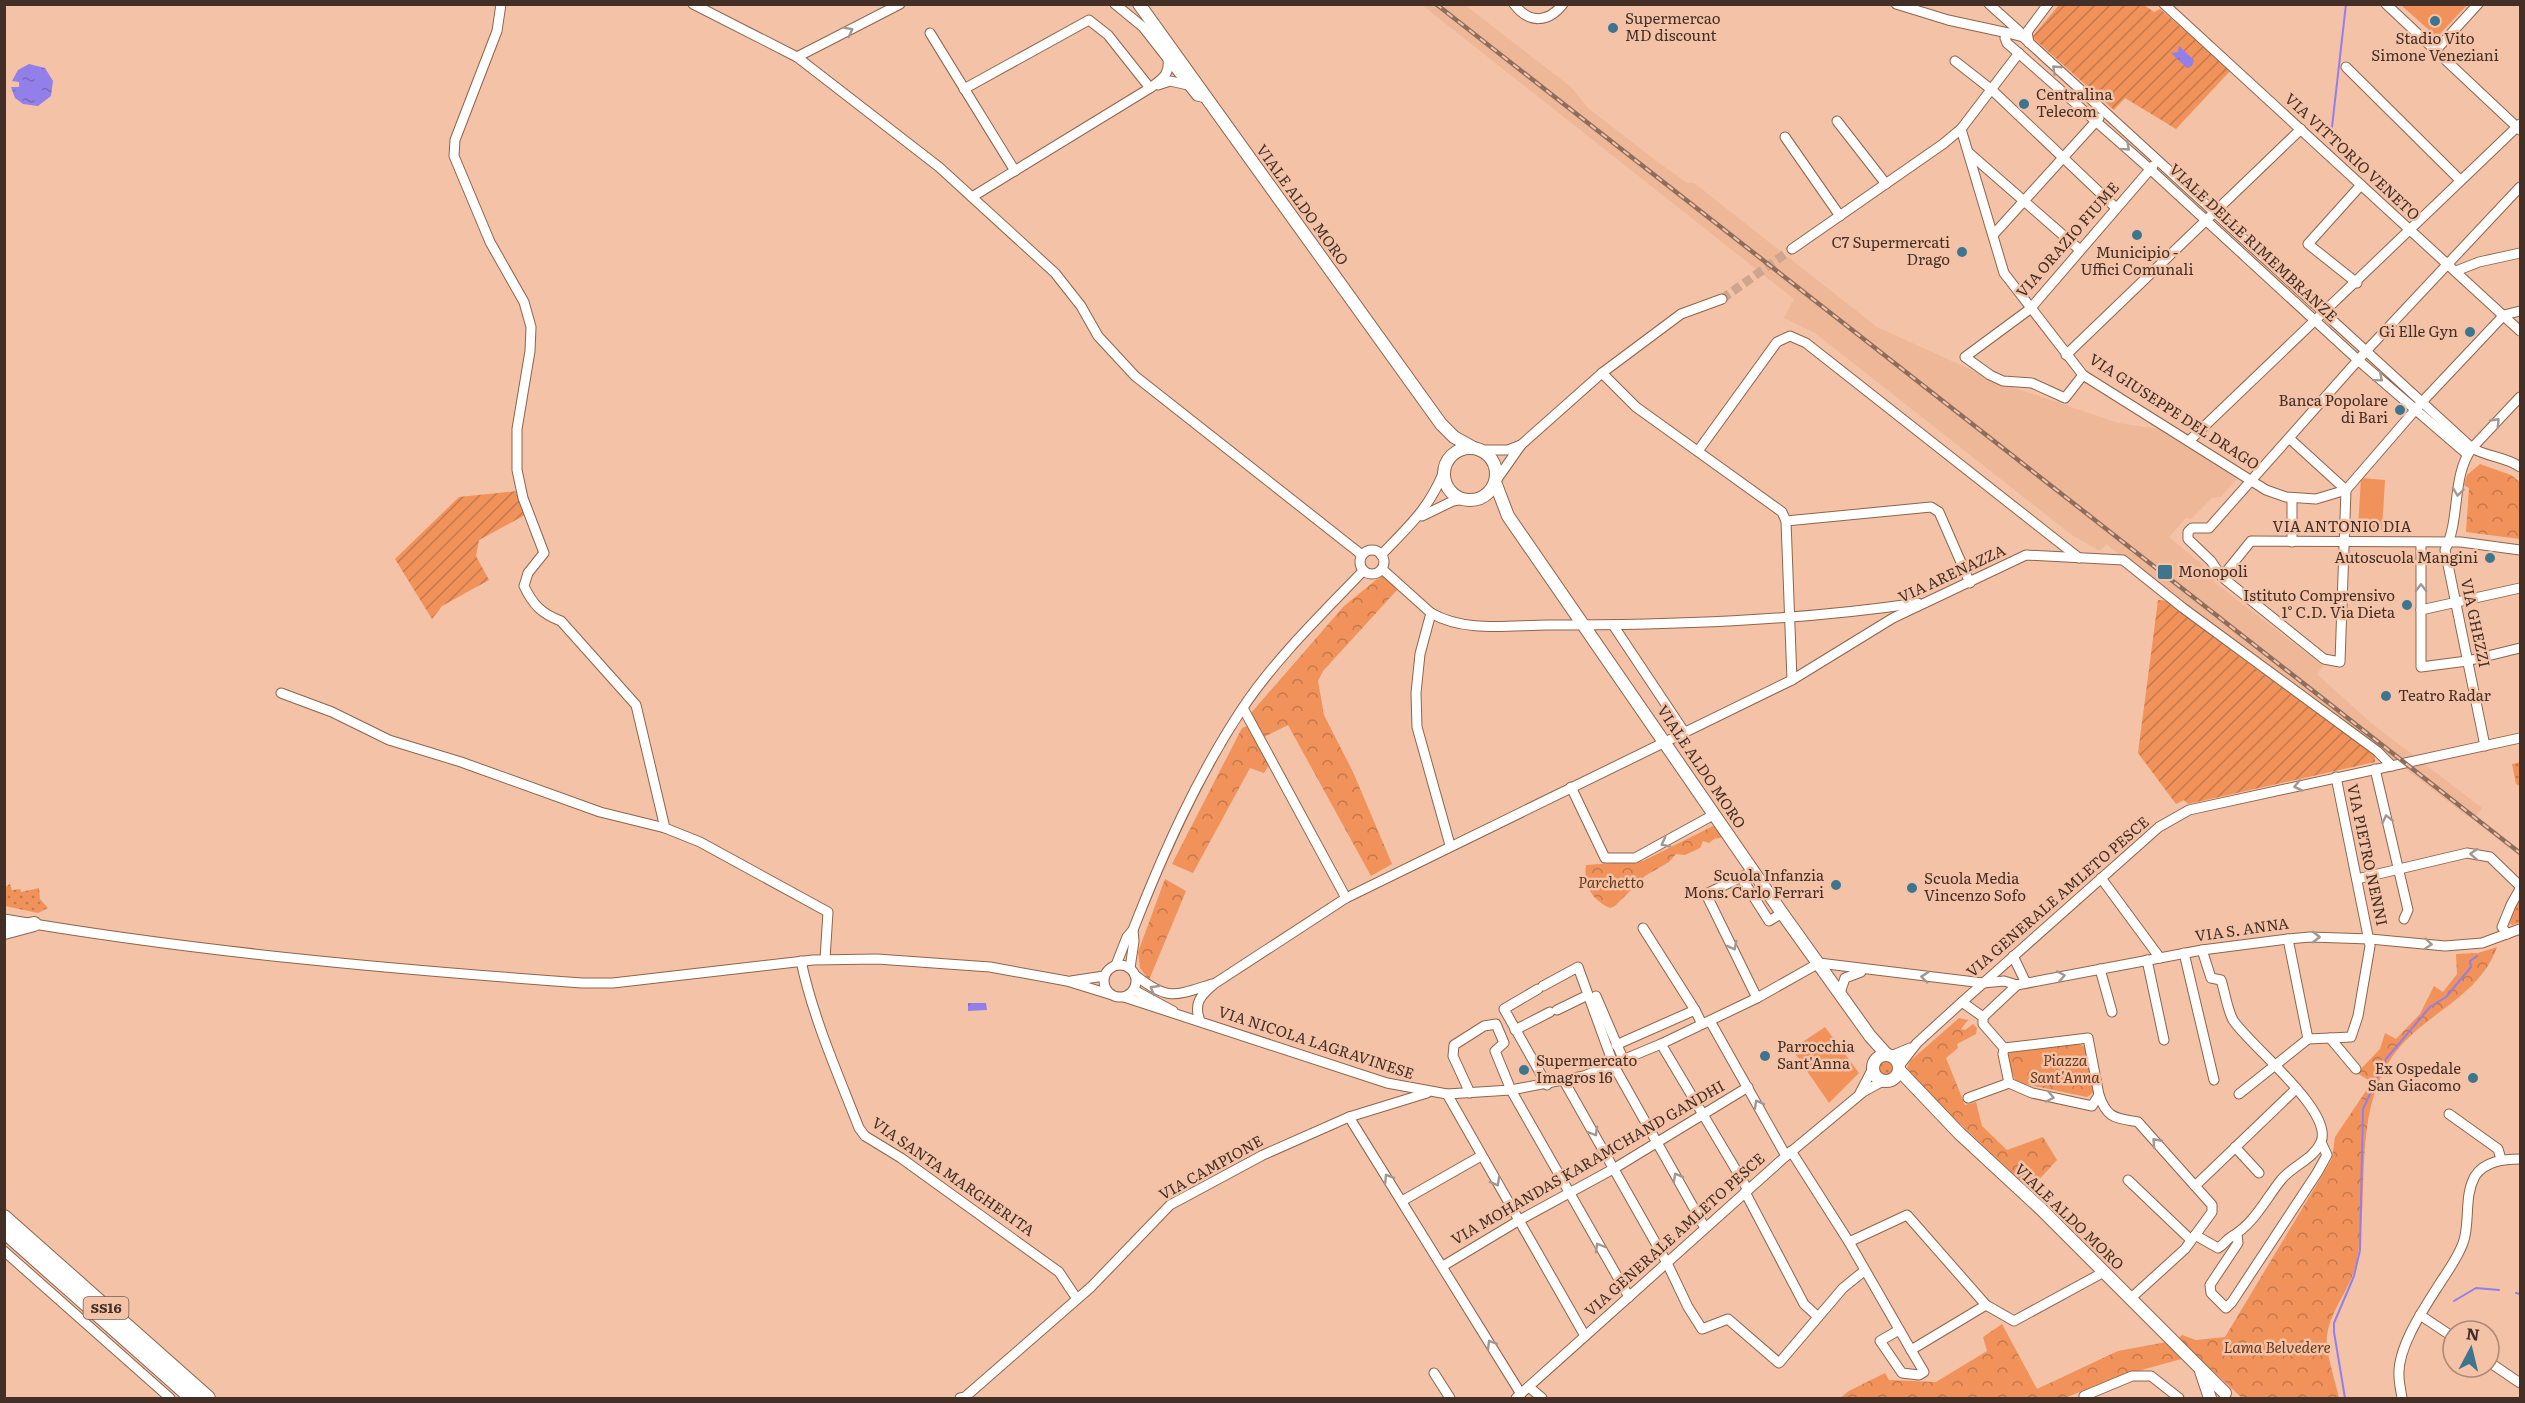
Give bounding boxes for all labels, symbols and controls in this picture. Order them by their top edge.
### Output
place label: Supermercao MD discount [1625,6,1721,46]
marker: Stadio Vito Simone Veneziani [2428,14,2442,28]
marker: Supermercao MD discount [1606,21,1620,35]
one-way arrow [842,26,853,38]
place label: Stadio Vito Simone Veneziani [2371,26,2499,66]
one-way arrow [2053,65,2063,76]
place label: Centralina Telecom [2036,82,2113,122]
street label: VIA VITTORIO VENETO [2280,87,2426,225]
marker: Centralina Telecom [2017,97,2031,111]
street label: VIALE ALDO MORO [1251,139,1355,269]
one-way arrow [2119,140,2130,151]
street label: VIALE DELLE RIMEMBRANZE [2164,157,2344,326]
street label: VIA ORAZIO FIUME [2010,176,2124,302]
marker: Municipio - Uffici Comunali [2130,228,2144,242]
place label: C7 Supermercati Drago [1831,230,1950,270]
place label: Municipio - Uffici Comunali [2081,240,2193,280]
marker: C7 Supermercati Drago [1955,245,1969,259]
place label: Gi Elle Gyn [2379,319,2458,342]
marker: Gi Elle Gyn [2463,325,2477,339]
street label: VIA GIUSEPPE DEL DRAGO [2085,347,2265,475]
one-way arrow [2372,371,2383,382]
place label: Banca Popolare di Bari [2279,388,2388,428]
marker: Banca Popolare di Bari [2393,403,2407,417]
one-way arrow [2489,419,2500,430]
one-way arrow [2452,487,2465,496]
street label: VIA ANTONIO DIA [2273,514,2411,537]
street label: VIA ARENAZZA [1894,538,2009,608]
place label: Autoscuola Mangini [2335,545,2478,568]
marker: Autoscuola Mangini [2483,551,2497,565]
place label: Monopoli [2178,559,2248,582]
marker: Monopoli [2156,563,2174,581]
street label: VIA GHEZZI [2456,576,2497,669]
place label: Istituto Comprensivo 1° C.D. Via Dieta [2243,583,2396,623]
one-way arrow [2415,583,2427,592]
marker: Istituto Comprensivo 1° C.D. Via Dieta [2400,598,2414,612]
place label: Teatro Radar [2398,683,2491,706]
marker: Teatro Radar [2379,689,2393,703]
street label: VIALE ALDO MORO [1652,700,1752,833]
one-way arrow [2293,778,2303,791]
street label: VIA PIETRO NENNI [2342,782,2395,928]
street label: VIA GENERALE AMLETO PESCE [1960,810,2154,982]
one-way arrow [2381,814,2394,824]
one-way arrow [1660,836,1671,848]
one-way arrow [2469,848,2478,861]
place label: Scuola Infanzia Mons. Carlo Ferrari [1684,863,1825,903]
place label: Scuola Media Vincenzo Sofo [1924,866,2026,906]
park label: Parchetto [1578,870,1644,893]
marker: Scuola Infanzia Mons. Carlo Ferrari [1829,878,1843,892]
marker: Scuola Media Vincenzo Sofo [1905,881,1919,895]
street label: VIA S. ANNA [2193,911,2290,946]
one-way arrow [2311,931,2320,943]
one-way arrow [2423,937,2433,950]
one-way arrow [1726,939,1737,950]
one-way arrow [1920,971,1929,984]
one-way arrow [2056,971,2066,983]
one-way arrow [1150,985,1160,996]
street label: VIA NICOLA LAGRAVINESE [1216,999,1417,1084]
place label: Parrocchia Sant'Anna [1777,1034,1856,1074]
place label: Supermercato Imagros 16 [1536,1048,1637,1088]
park label: Piazza Sant'Anna [2030,1048,2100,1088]
marker: Parrocchia Sant'Anna [1758,1049,1772,1063]
place label: Ex Ospedale San Giacomo [2368,1056,2461,1096]
marker: Supermercato Imagros 16 [1517,1063,1531,1077]
marker: Ex Ospedale San Giacomo [2466,1071,2480,1085]
street label: VIA MOHANDAS KARAMCHAND GANDHI [1446,1074,1728,1250]
one-way arrow [2045,1090,2055,1103]
one-way arrow [1754,1100,1765,1111]
street label: VIA SANTA MARGHERITA [868,1111,1040,1241]
one-way arrow [1587,1125,1598,1136]
street label: VIA CAMPIONE [1154,1128,1267,1205]
one-way arrow [2152,1138,2163,1149]
street label: VIA GENERALE AMLETO PESCE [1579,1146,1769,1321]
street label: VIALE ALDO MORO [2010,1157,2130,1274]
one-way arrow [1673,1173,1684,1183]
one-way arrow [1384,1174,1395,1185]
one-way arrow [1489,1176,1500,1186]
one-way arrow [1595,1243,1607,1253]
road number: SS16 [84,1297,128,1319]
north arrow [2441,1319,2501,1379]
text: N [2465,1320,2481,1346]
park label: Lama Belvedere [2223,1335,2331,1358]
one-way arrow [1486,1340,1498,1350]

